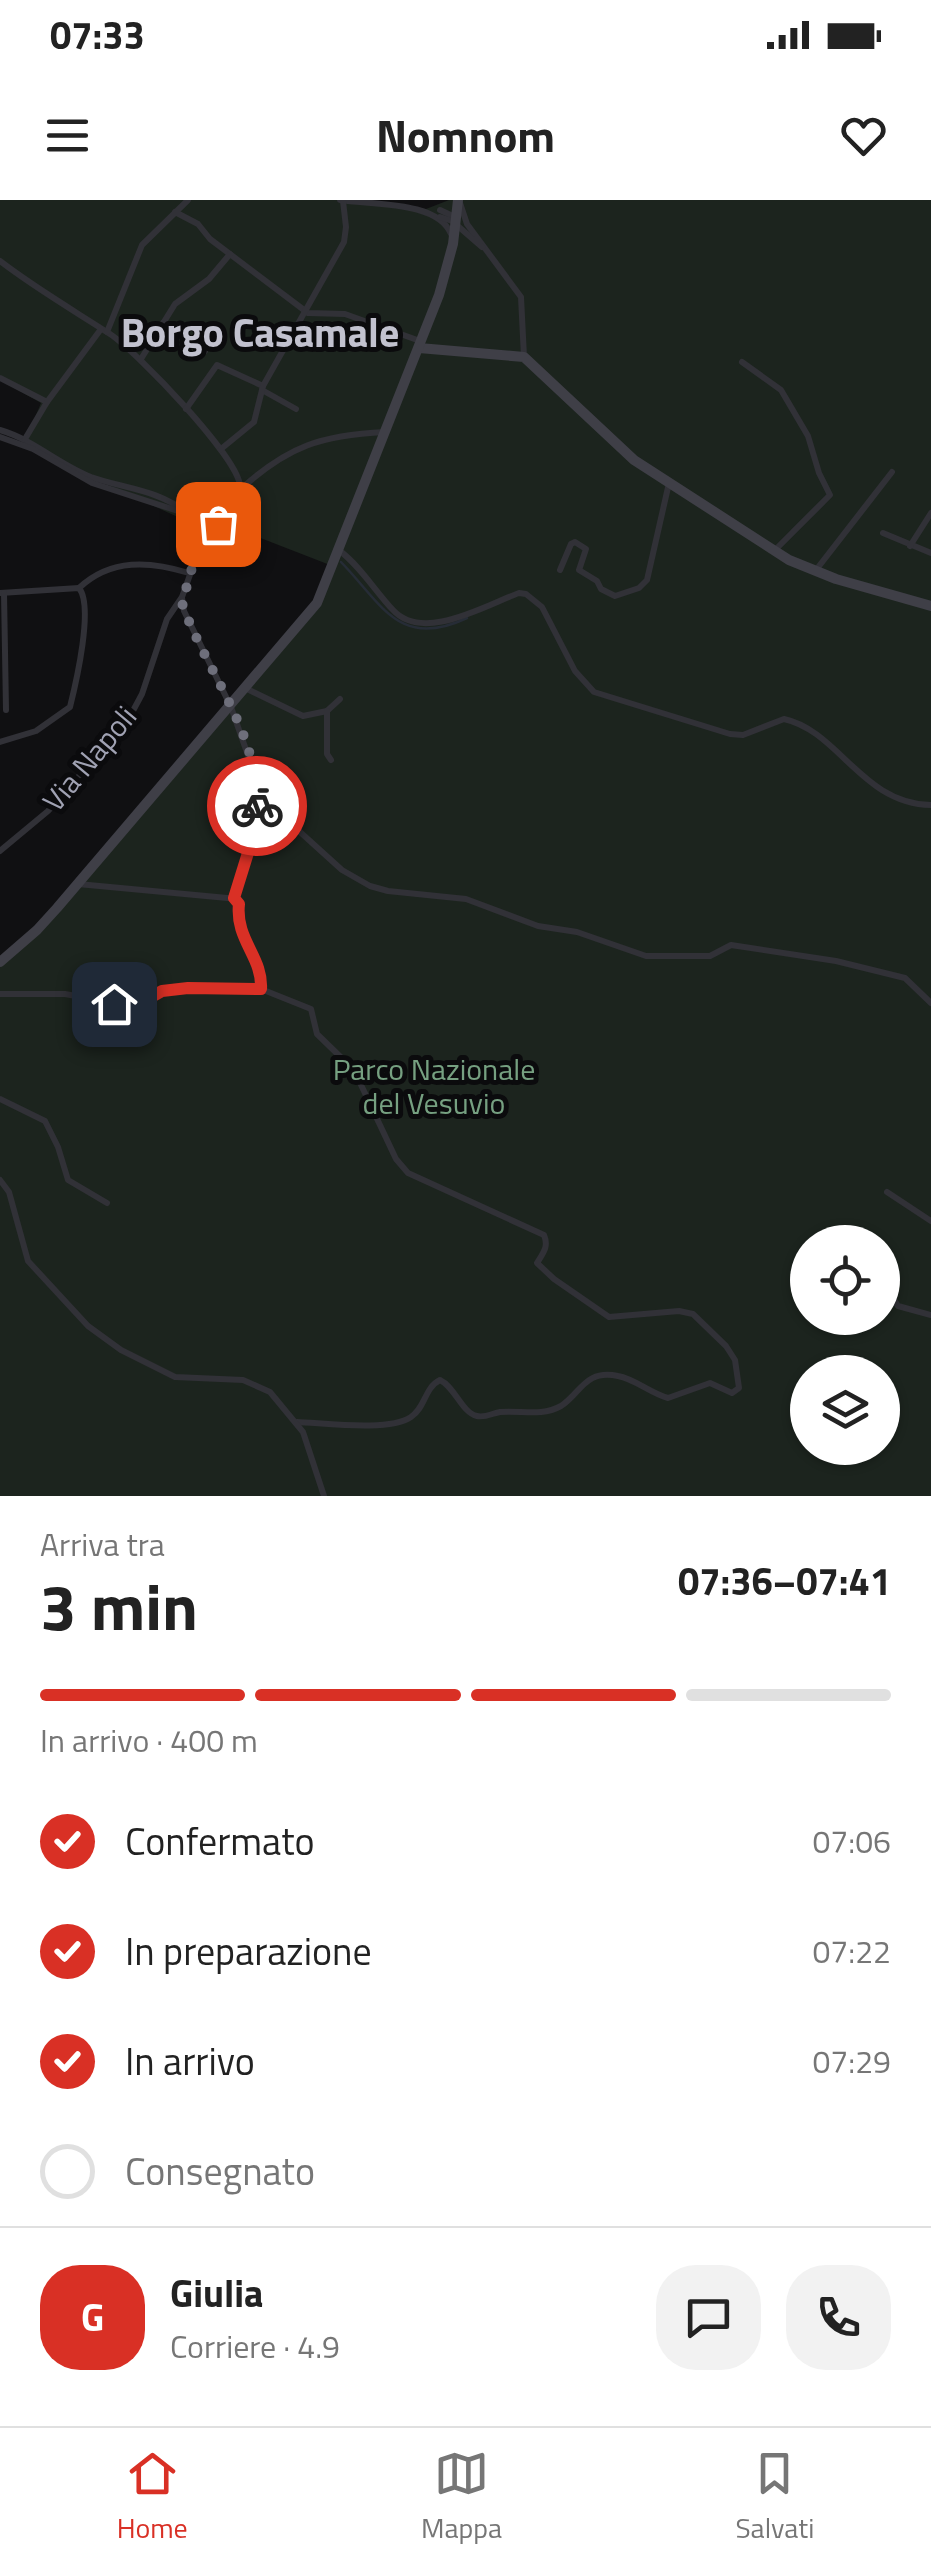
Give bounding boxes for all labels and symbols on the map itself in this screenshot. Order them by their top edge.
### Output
district label: Borgo Casamale [121,302,399,363]
pin [176,482,261,567]
street label: Via Napoli [31,695,147,821]
courier [207,756,307,856]
pin [72,962,157,1047]
park label: Parco Nazionale del Vesuvio [333,1046,535,1126]

